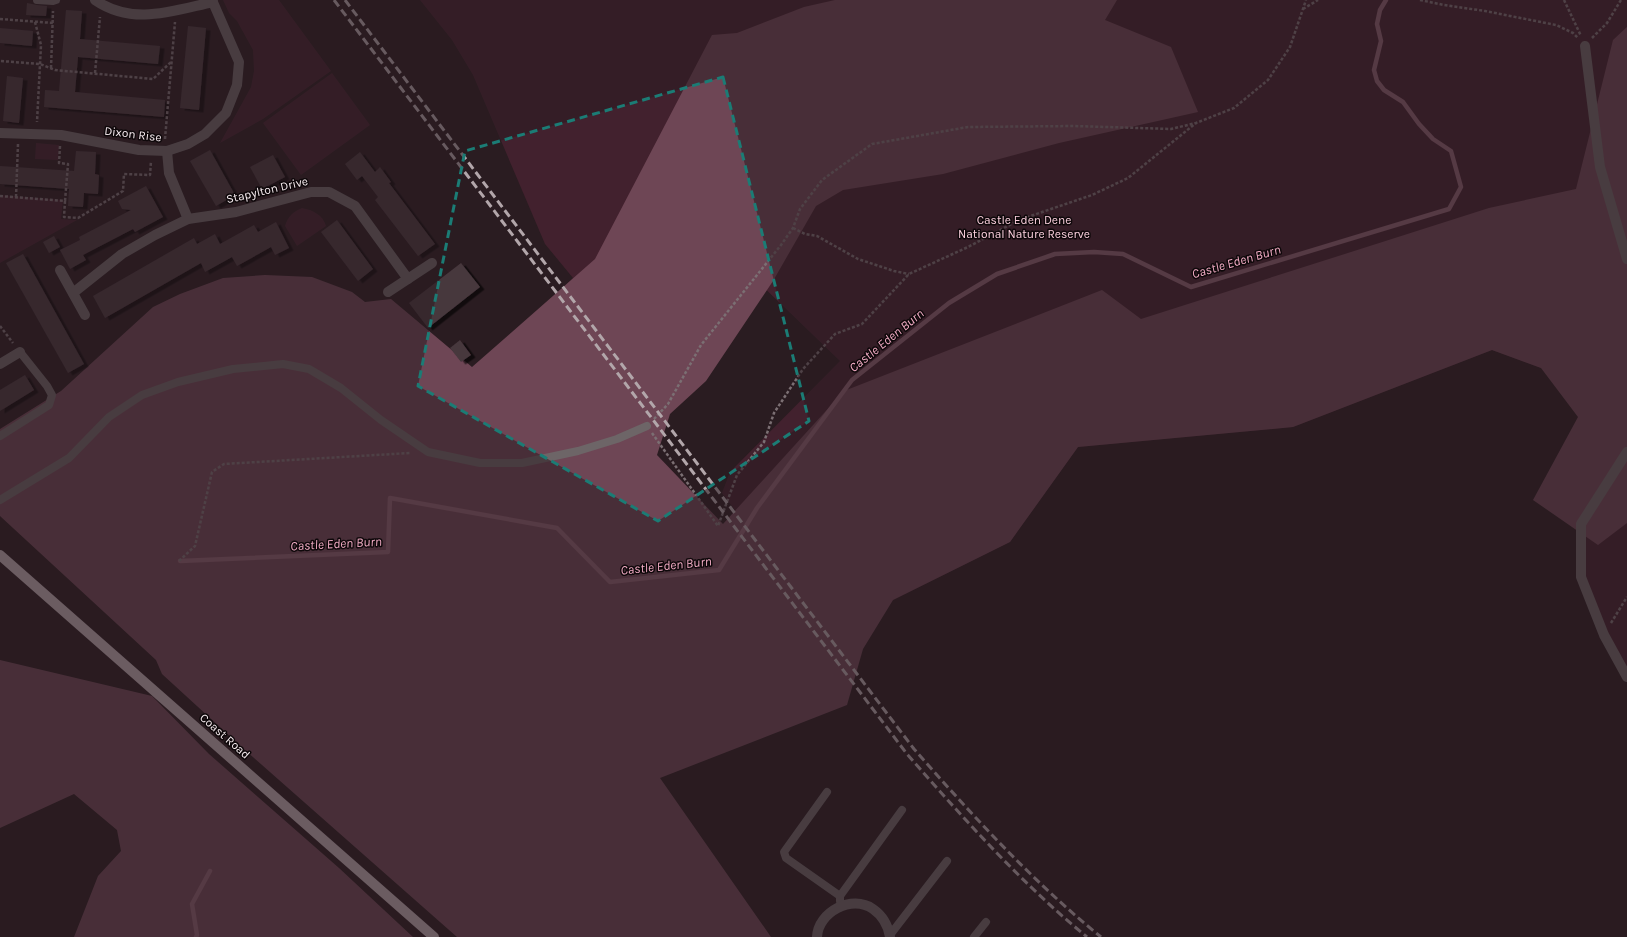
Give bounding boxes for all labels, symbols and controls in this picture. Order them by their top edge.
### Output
street label: Dixon Rise [104,124,162,144]
street label: Stapylton Drive [225,174,309,206]
park label: Castle Eden Dene National Nature Reserve [958,213,1090,241]
water label: Castle Eden Burn [1190,242,1282,281]
water label: Castle Eden Burn [846,306,927,375]
water label: Castle Eden Burn [290,534,382,553]
water label: Castle Eden Burn [620,553,712,578]
street label: Coast Road [197,710,253,762]

